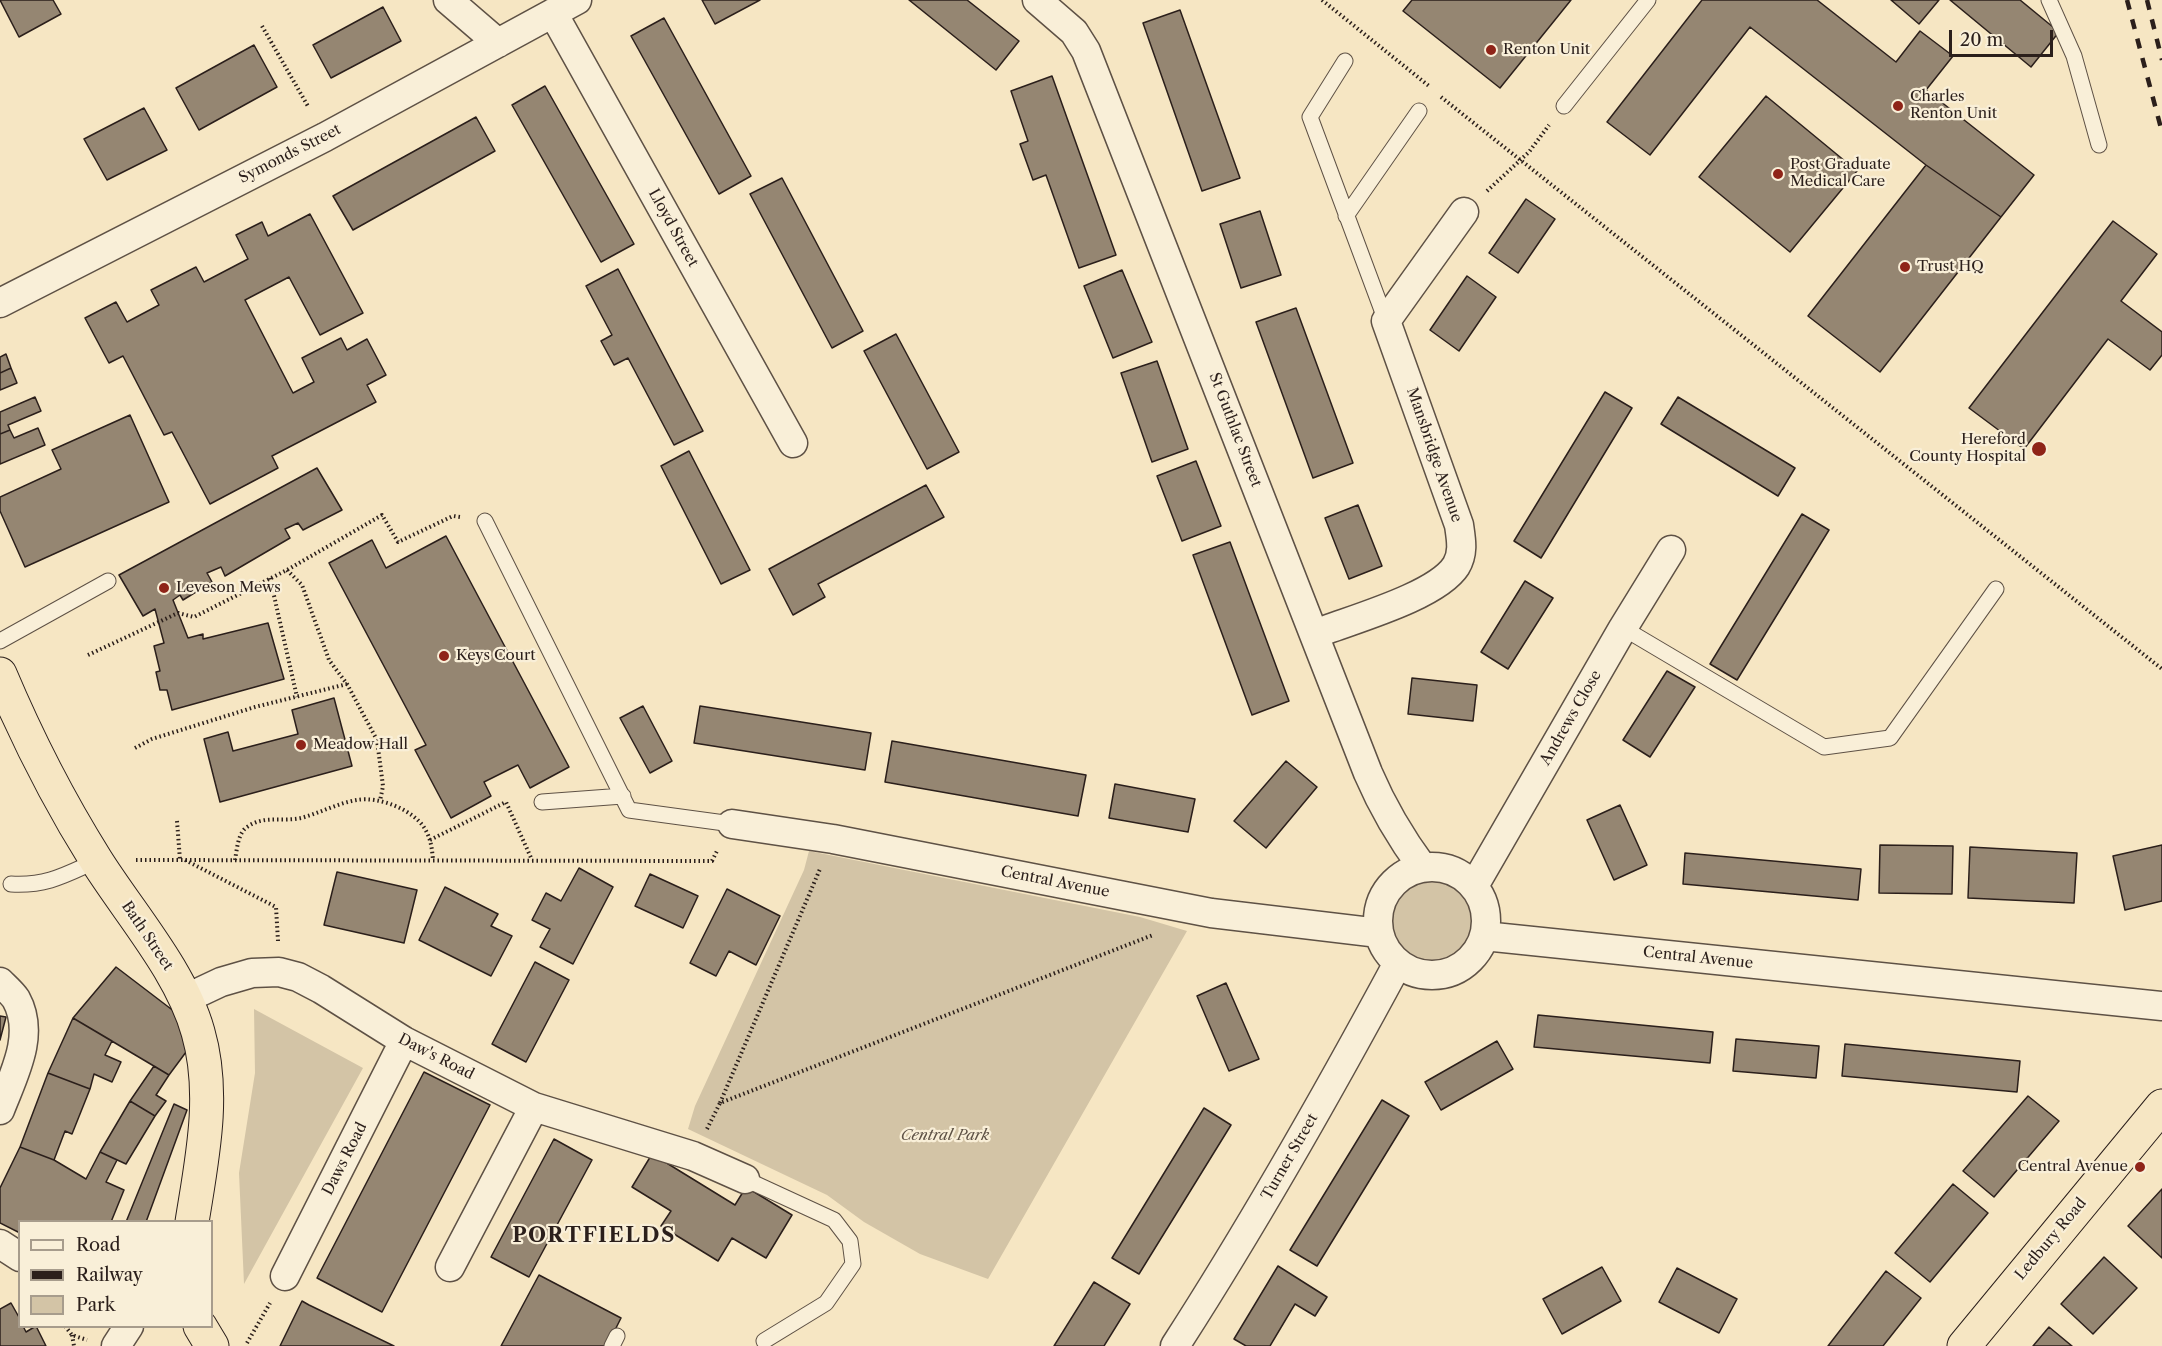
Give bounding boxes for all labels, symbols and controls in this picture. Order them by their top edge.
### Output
scale bar [1952,18,2056,56]
text: 20 m [1960,29,2003,51]
place label: Renton Unit [1503,41,1590,59]
marker: Renton Unit [1484,43,1498,57]
place label: Charles Renton Unit [1910,88,1997,123]
marker: Charles Renton Unit [1891,99,1905,113]
street label: Symonds Street [236,121,344,187]
place label: Post Graduate Medical Care [1790,156,1891,191]
marker: Post Graduate Medical Care [1771,167,1785,181]
street label: Lloyd Street [644,186,702,270]
place label: Trust HQ [1917,258,1984,276]
marker: Trust HQ [1898,260,1912,274]
street label: St Guthlac Street [1205,370,1265,490]
street label: Mansbridge Avenue [1402,385,1466,525]
place label: Hereford County Hospital [1909,431,2026,466]
marker: Hereford County Hospital [2030,440,2048,458]
place label: Leveson Mews [176,579,281,597]
marker: Leveson Mews [157,581,171,595]
place label: Keys Court [456,647,536,665]
marker: Keys Court [437,649,451,663]
street label: Andrews Close [1537,667,1605,769]
place label: Meadow Hall [313,736,408,754]
marker: Meadow Hall [294,738,308,752]
street label: Central Avenue [999,863,1111,901]
street label: Bath Street [117,898,177,974]
street label: Central Avenue [1642,943,1754,973]
street label: Daw's Road [395,1030,477,1084]
street label: Turner Street [1258,1111,1322,1203]
street label: Daws Road [319,1120,371,1198]
park label: Central Park [901,1127,989,1145]
place label: Central Avenue [2017,1158,2128,1176]
marker: Central Avenue [2133,1160,2147,1174]
street label: Ledbury Road [2012,1194,2090,1284]
legend [18,1220,213,1328]
district label: PORTFIELDS [512,1223,676,1249]
text: Road [76,1234,121,1256]
text: Railway [76,1264,143,1286]
text: Park [76,1294,115,1316]

